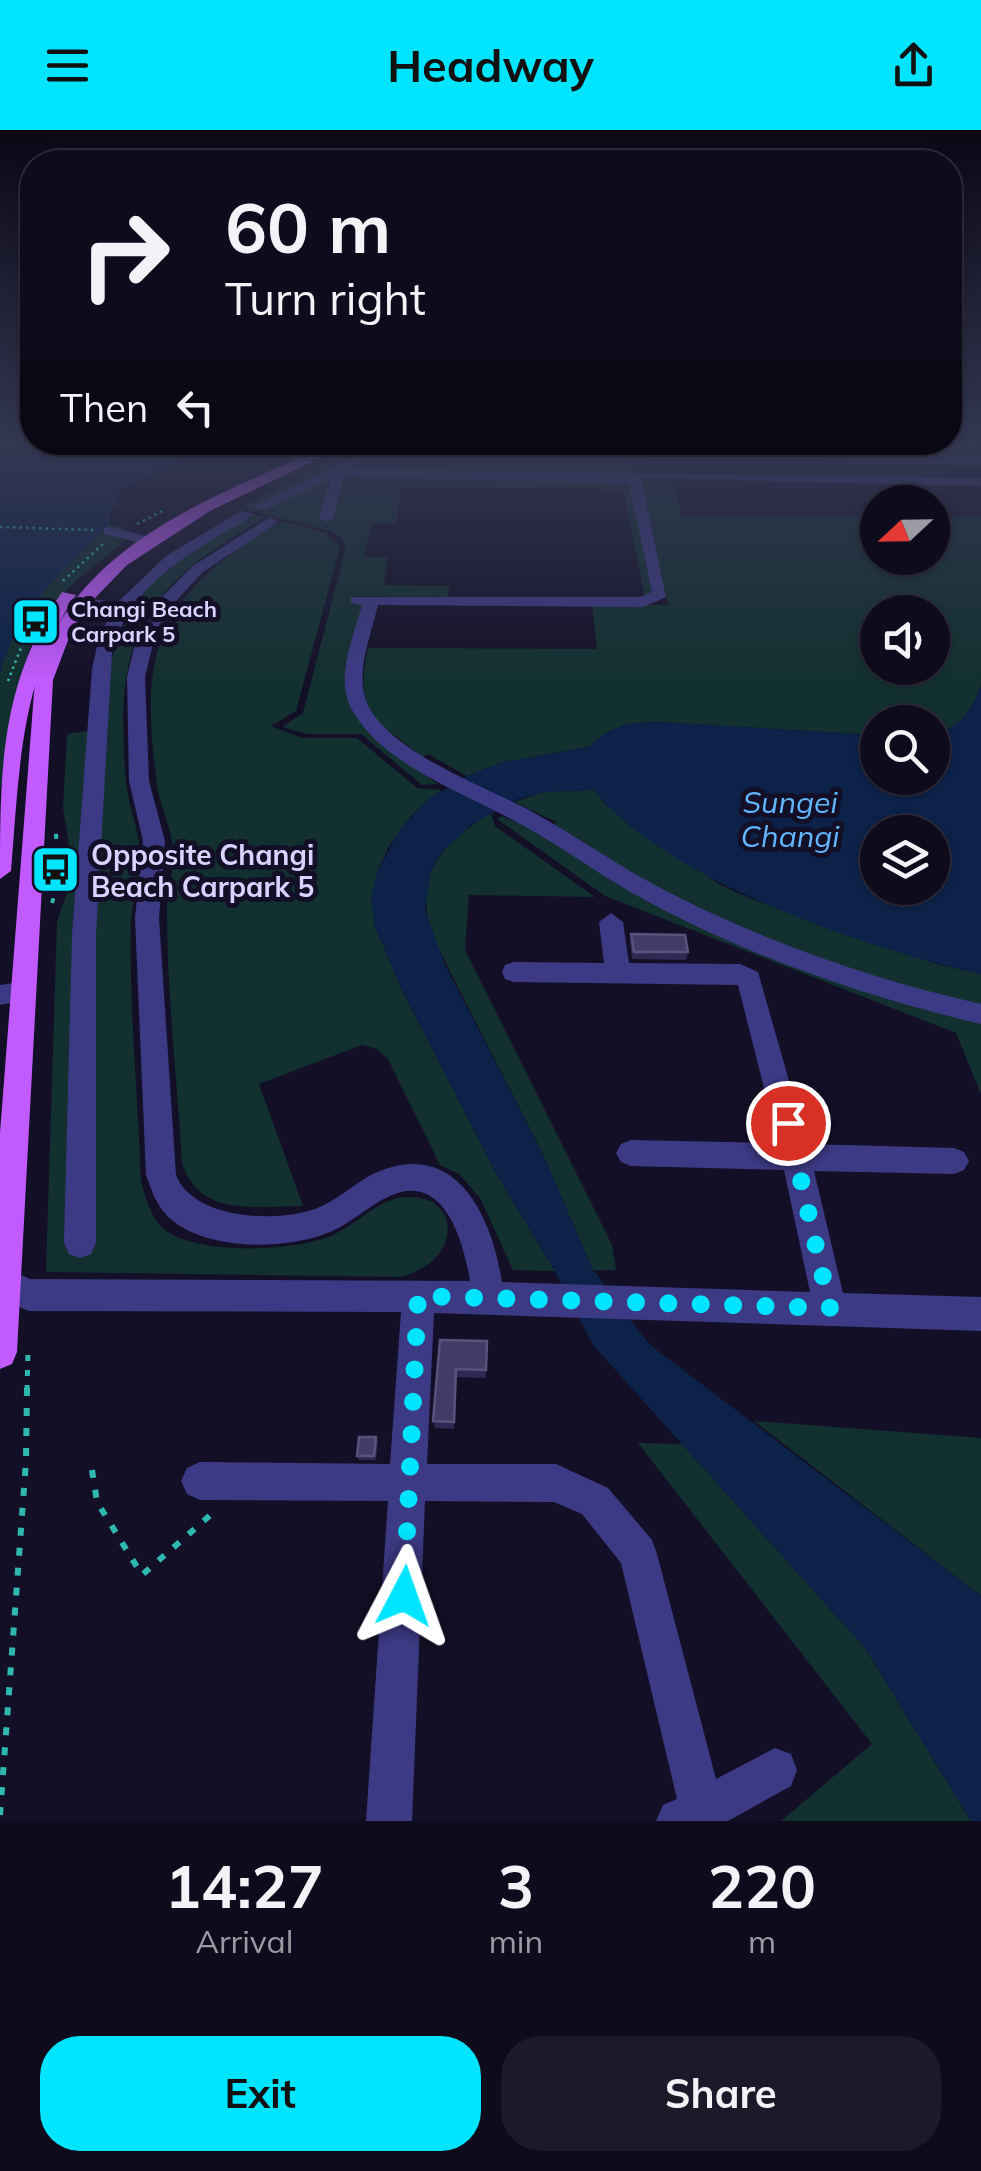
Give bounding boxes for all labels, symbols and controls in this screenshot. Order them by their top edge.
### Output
text: Headway [387,37,594,93]
icon: menu [40,38,95,93]
icon: share [886,38,941,93]
text: 60 m [225,183,391,271]
icon: right [60,190,190,320]
text: Turn right [225,270,426,326]
icon: left [168,380,223,435]
text: Then [60,384,148,432]
north arrow [860,485,950,575]
map controls [860,485,950,905]
place label: Changi Beach Carpark 5 [71,595,217,648]
button: sound [860,595,950,685]
bus stop icon: Changi Beach Carpark 5 [10,596,62,648]
button: search [860,705,950,795]
water label: Sungei Changi [741,783,840,855]
button: layers [860,815,950,905]
place label: Opposite Changi Beach Carpark 5 [91,837,314,904]
bus stop icon: Opposite Changi Beach Carpark 5 [30,844,82,896]
pin [746,1081,831,1166]
icon: arrive [761,1096,816,1151]
position arrow [352,1544,456,1648]
text: 14:27 [165,1848,324,1923]
text: 3 [498,1848,534,1923]
text: 220 [708,1848,816,1923]
text: Arrival [195,1921,293,1961]
text: min [489,1921,543,1961]
text: m [748,1921,776,1961]
button: Exit [40,2036,481,2151]
button: Share [501,2036,941,2151]

